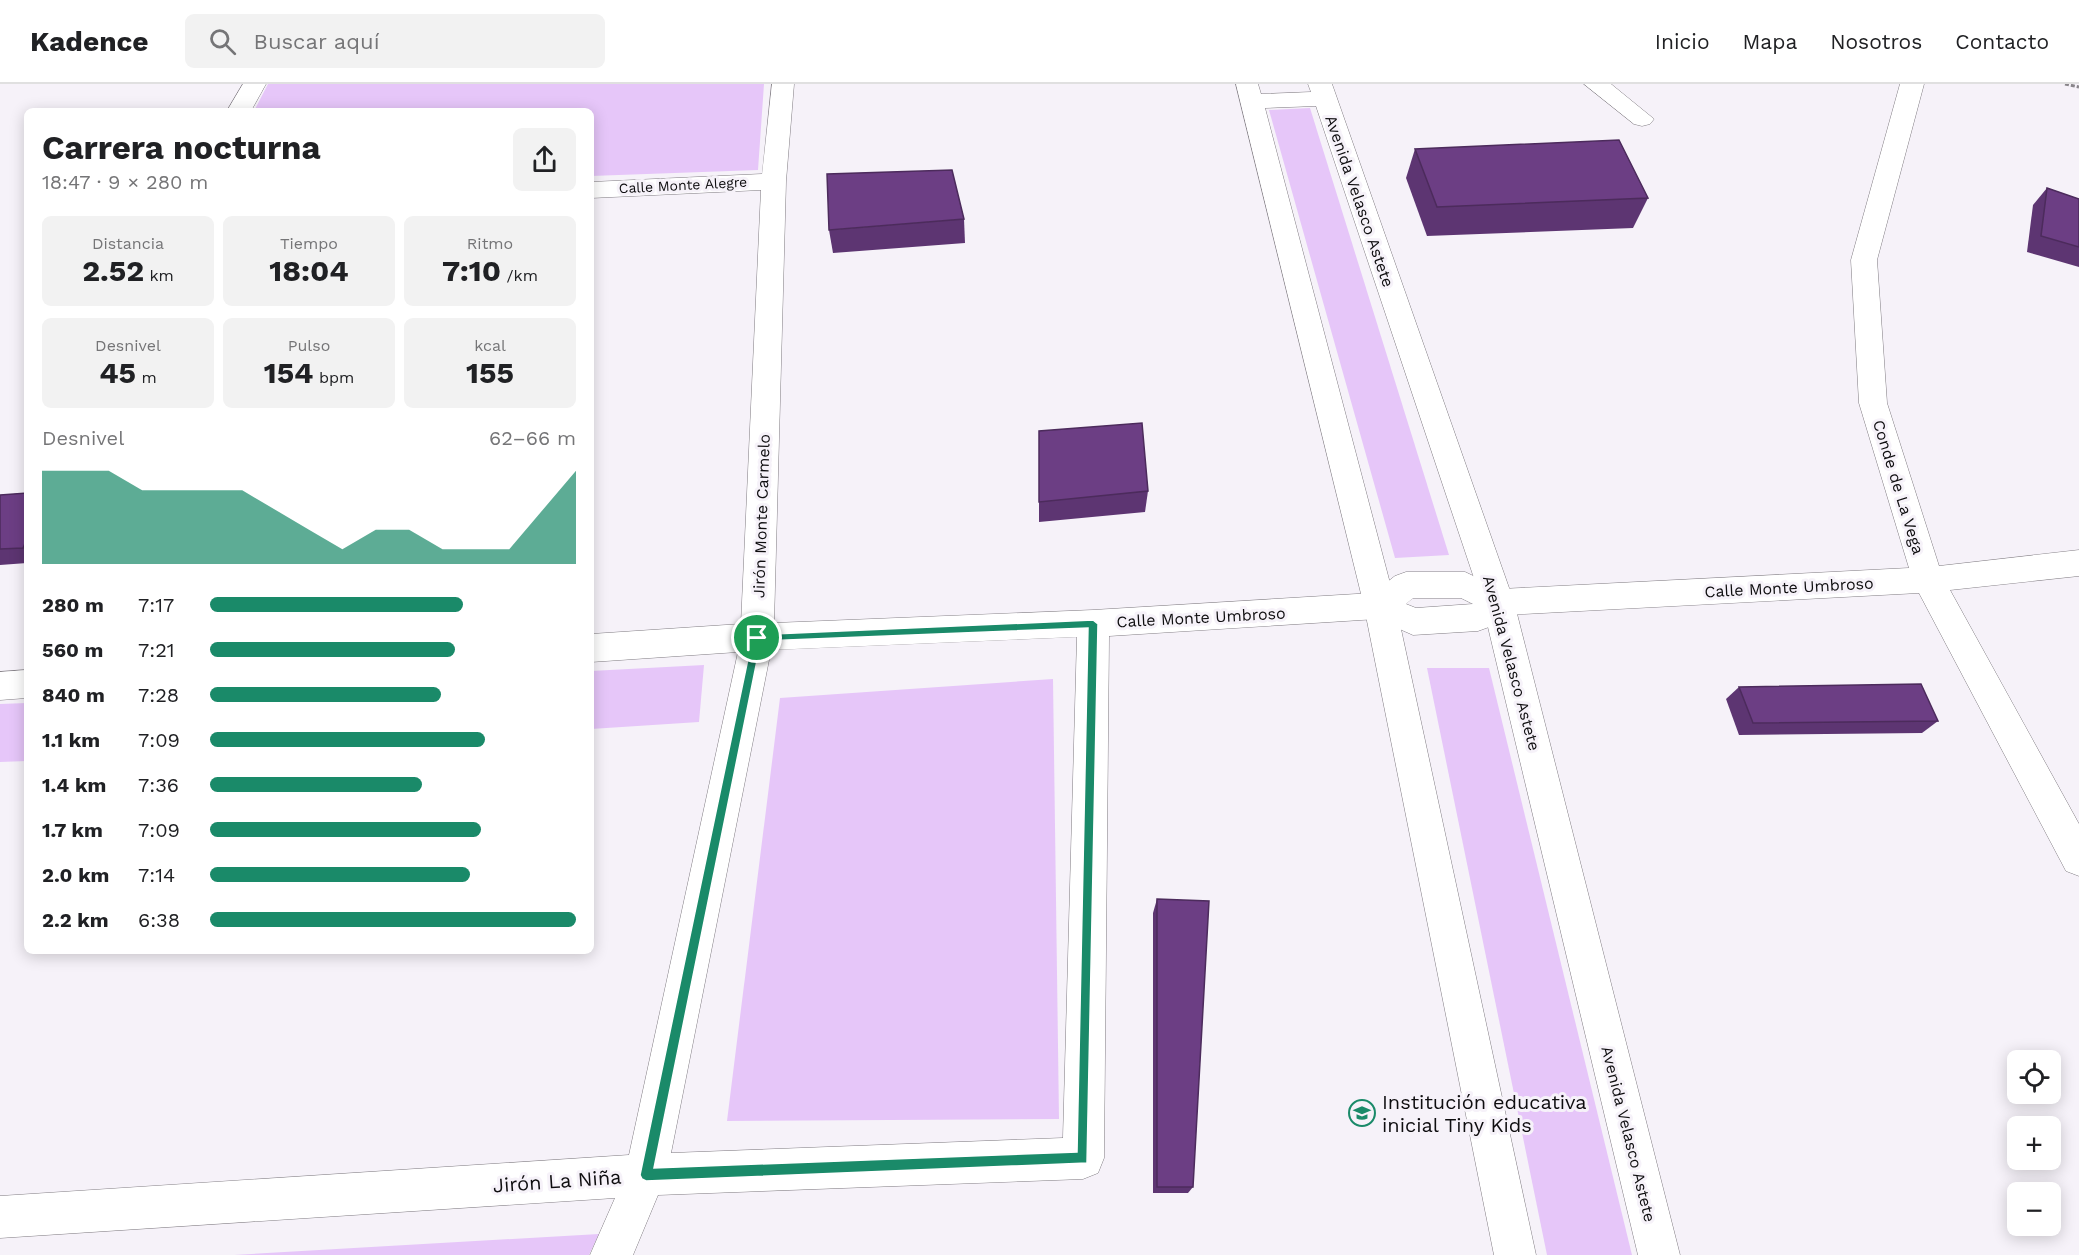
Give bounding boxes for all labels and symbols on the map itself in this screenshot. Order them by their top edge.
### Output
street label: Avenida Velasco Astete [1321,113,1398,290]
street label: Calle Monte Alegre [618,174,748,196]
street label: Conde de La Vega [1869,418,1928,557]
street label: Jirón Monte Carmelo [749,434,774,598]
street label: Avenida Velasco Astete [1479,573,1544,753]
street label: Calle Monte Umbroso [1704,574,1874,601]
street label: Calle Monte Umbroso [1116,604,1286,631]
pin [731,612,782,663]
street label: Avenida Velasco Astete [1597,1044,1660,1224]
place label: Institución educativa inicial Tiny Kids [1382,1090,1587,1137]
school or university icon: Institución educativa inicial Tiny Kids [1347,1098,1377,1128]
street label: Jirón La Niña [492,1165,622,1197]

